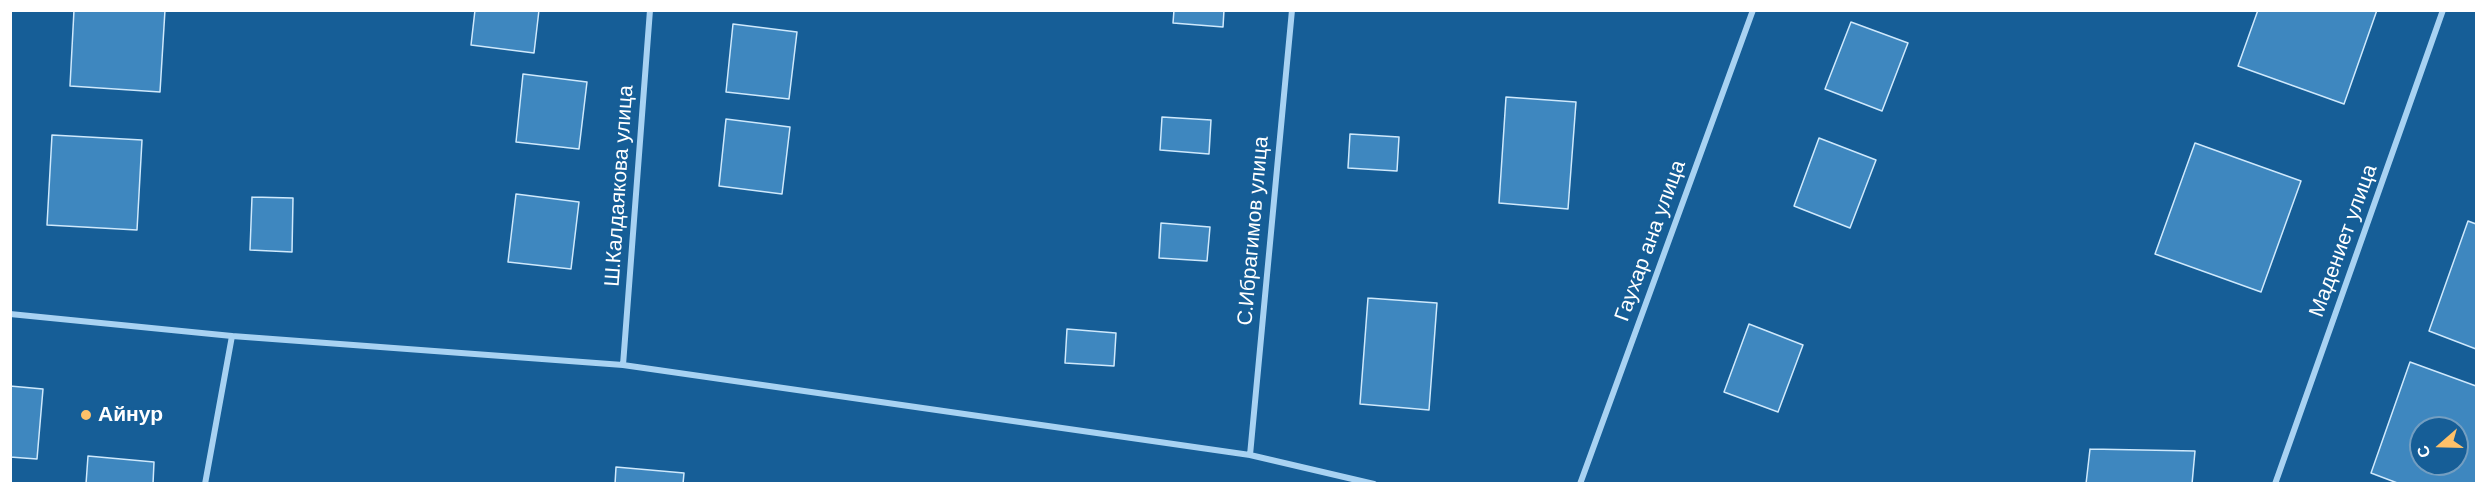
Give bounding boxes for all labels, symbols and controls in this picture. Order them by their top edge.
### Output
street label: Ш.Калдаякова улица [600,84,640,288]
street label: С.Ибрагимов улица [1233,135,1275,327]
street label: Гаухар ана улица [1610,157,1692,325]
street label: Мадениет улица [2305,161,2383,321]
place label: Айнур [98,402,163,428]
marker: Айнур [79,408,93,422]
north arrow [2409,416,2469,476]
text: С [2412,443,2435,461]

